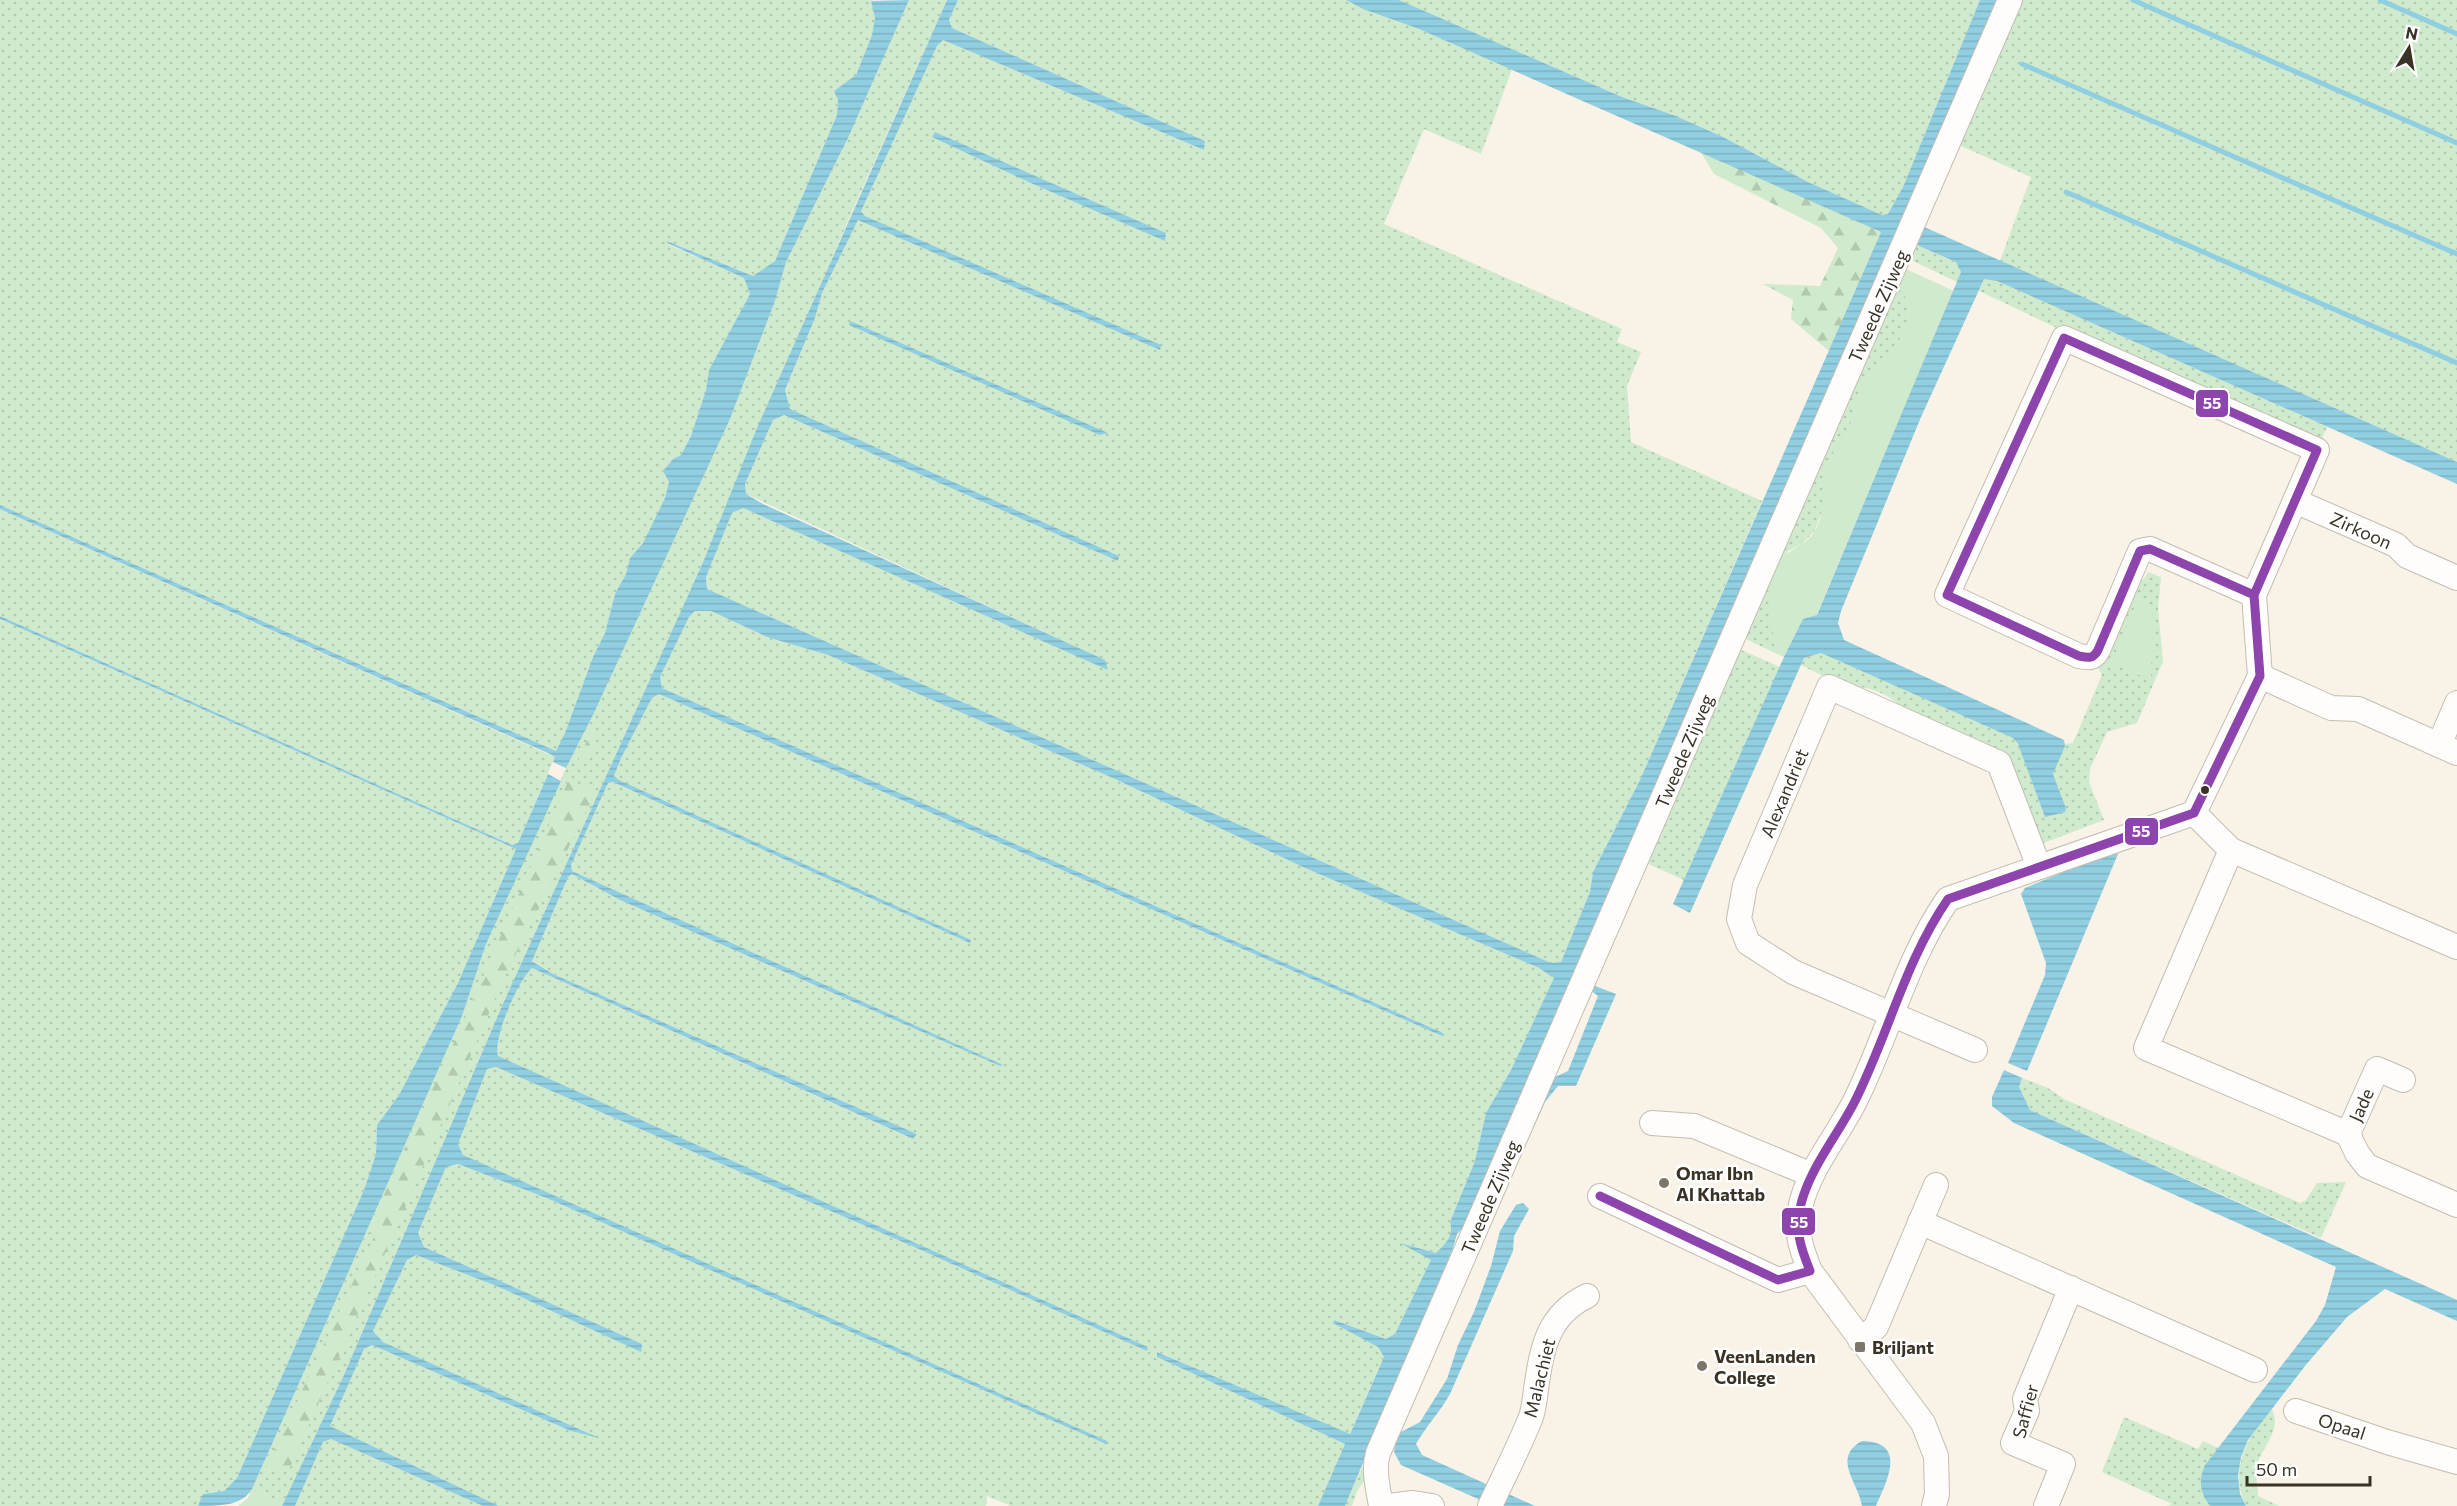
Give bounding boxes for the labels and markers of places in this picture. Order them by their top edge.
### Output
unlabelled marker [2199,784,2211,796]
place label: Omar Ibn Al Khattab [1676,1162,1765,1205]
marker: Omar Ibn Al Khattab [1657,1176,1671,1190]
place label: Briljant [1872,1336,1934,1358]
marker: Briljant [1853,1340,1867,1354]
place label: VeenLanden College [1714,1345,1816,1388]
marker: VeenLanden College [1695,1359,1709,1373]

